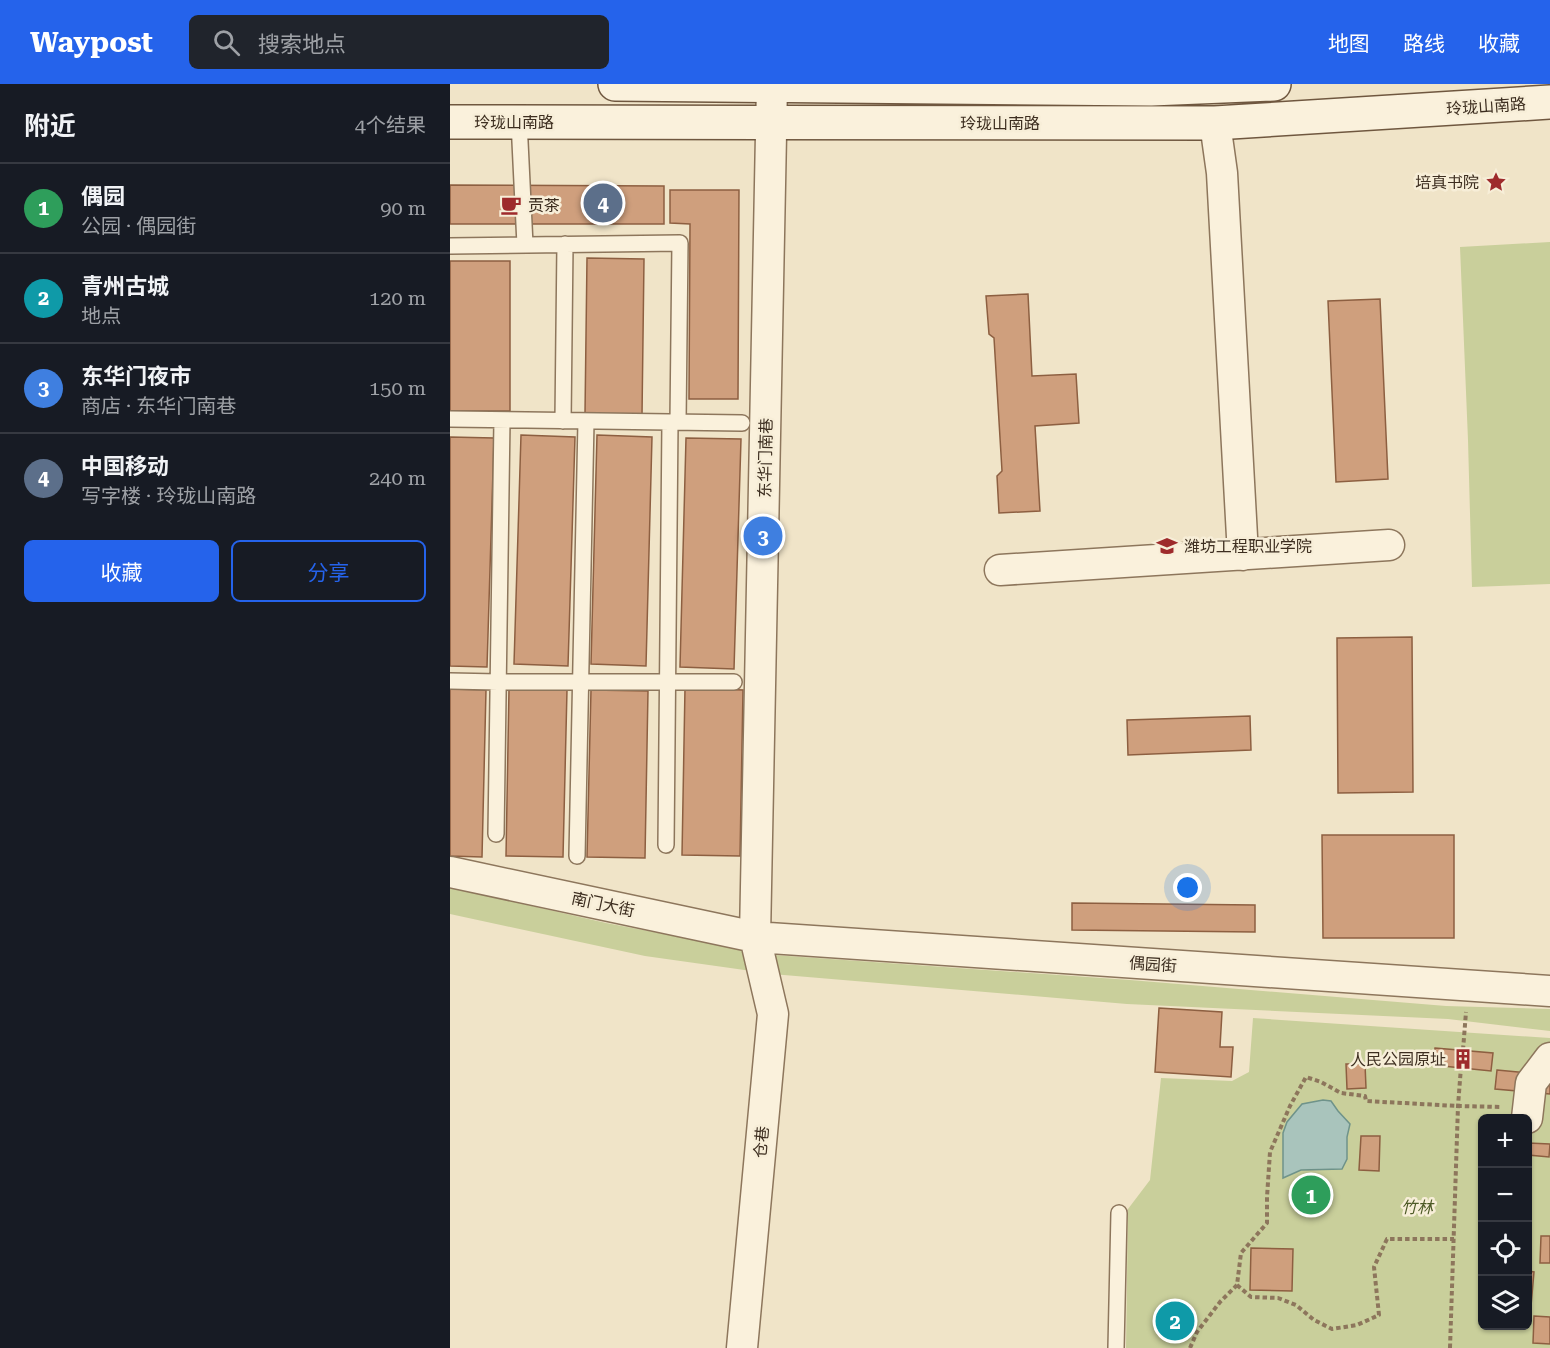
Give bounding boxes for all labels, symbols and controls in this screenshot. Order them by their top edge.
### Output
search box [189,15,609,69]
text: Waypost [30,26,153,59]
icon: search [210,26,243,59]
text: 搜索地点 [258,32,346,57]
text: 地图 [1328,32,1370,56]
text: 路线 [1403,32,1445,56]
text: 收藏 [1478,32,1520,56]
street label: 玲珑山南路 [1445,94,1527,119]
text: 附近 [24,111,76,141]
text: 4个结果 [355,113,426,137]
street label: 玲珑山南路 [474,113,554,132]
street label: 玲珑山南路 [960,114,1040,133]
place icon: 培真书院 [1484,170,1508,194]
place label: 培真书院 [1415,173,1479,192]
pin: 4 [584,180,622,226]
text: 偶园 [81,184,125,209]
cafe icon: 贡茶 [499,193,523,217]
text: 1 [38,196,49,220]
text: 90 m [380,196,426,220]
place label: 贡茶 [528,196,560,215]
text: 公园 · 偶园街 [81,214,196,238]
text: 青州古城 [81,274,169,299]
text: 2 [38,286,49,310]
text: 120 m [369,286,426,310]
text: 地点 [81,304,121,328]
text: 东华门夜市 [81,364,191,389]
text: 3 [38,376,49,400]
text: 150 m [369,376,426,400]
text: 商店 · 东华门南巷 [81,394,236,418]
street label: 东华门南巷 [755,418,776,498]
text: 中国移动 [81,454,169,479]
text: 4 [38,466,49,490]
text: 240 m [369,466,426,490]
text: 写字楼 · 玲珑山南路 [81,484,256,508]
pin: 3 [744,514,782,558]
school or university icon: 潍坊工程职业学院 [1155,534,1179,558]
place label: 潍坊工程职业学院 [1184,537,1312,556]
button: 收藏 [24,540,219,602]
button: 分享 [231,540,426,602]
your location [1173,873,1202,902]
street label: 南门大街 [570,889,636,920]
street label: 偶园街 [1128,953,1178,976]
building icon: 人民公园原址 [1451,1047,1475,1071]
place label: 人民公园原址 [1350,1050,1446,1069]
map controls [1478,1114,1532,1330]
button: + [1478,1114,1532,1168]
street label: 仓巷 [751,1125,772,1159]
button: − [1478,1168,1532,1222]
pin: 1 [1292,1172,1330,1218]
park label: 竹林 [1401,1198,1435,1217]
button: locate [1478,1222,1532,1276]
button: layers [1478,1276,1532,1330]
pin: 2 [1156,1298,1194,1344]

